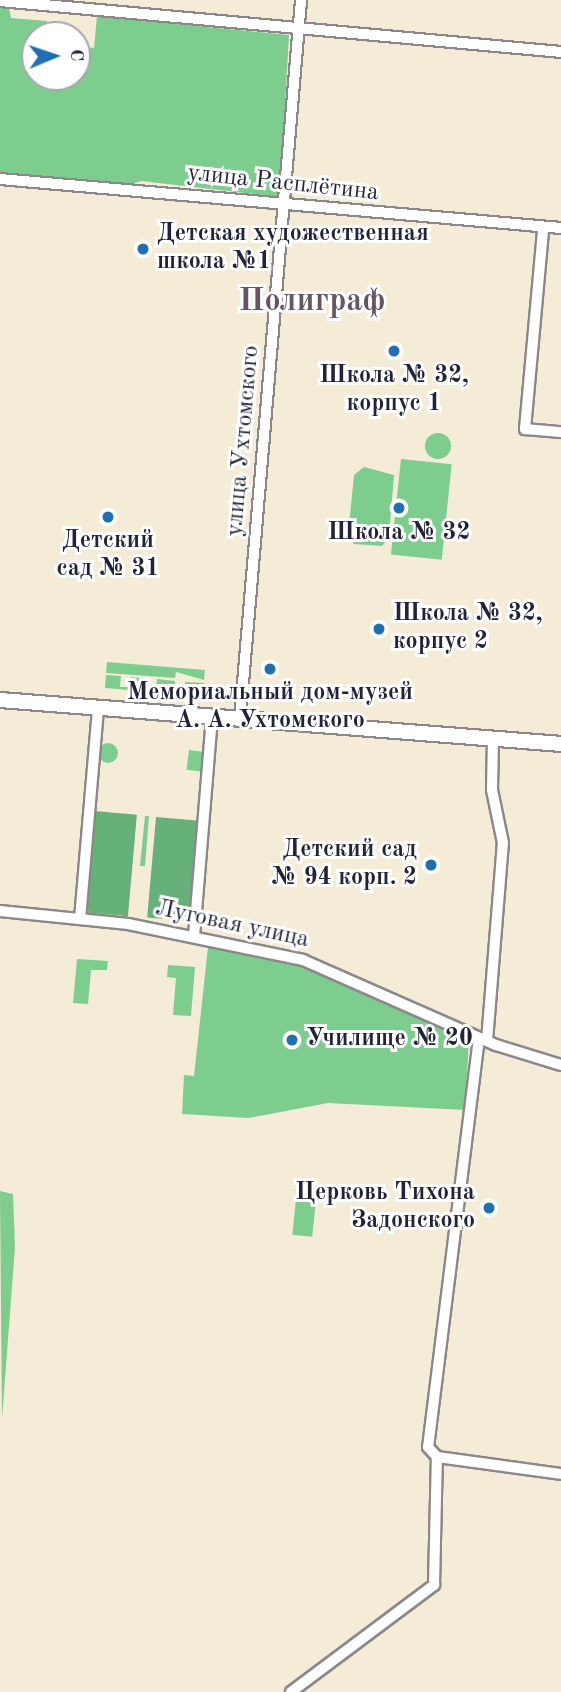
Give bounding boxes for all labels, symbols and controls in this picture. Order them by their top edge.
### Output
north arrow [21,21,91,91]
text: С [66,49,85,62]
street label: улица Расплётина [186,160,380,208]
place label: Детская художественная школа №1 [157,221,429,277]
marker: Детская художественная школа №1 [135,241,151,257]
district label: Полиграф [239,283,385,321]
marker: Школа № 32, корпус 1 [386,343,402,359]
street label: улица Ухтомского [221,344,267,538]
place label: Школа № 32, корпус 1 [319,363,469,419]
marker: Школа № 32 [391,500,407,516]
marker: Детский сад № 31 [100,509,116,525]
place label: Школа № 32 [328,520,470,548]
place label: Детский сад № 31 [57,528,159,584]
place label: Школа № 32, корпус 2 [393,601,543,657]
marker: Школа № 32, корпус 2 [371,621,387,637]
marker: Мемориальный дом-музей А. А. Ухтомского [262,661,278,677]
place label: Мемориальный дом-музей А. А. Ухтомского [127,680,413,736]
place label: Детский сад № 94 корп. 2 [271,837,417,893]
marker: Детский сад № 94 корп. 2 [423,857,439,873]
street label: Луговая улица [152,895,312,955]
place label: Училище № 20 [306,1026,473,1054]
marker: Училище № 20 [284,1032,300,1048]
place label: Церковь Тихона Задонского [295,1180,475,1236]
marker: Церковь Тихона Задонского [481,1200,497,1216]

